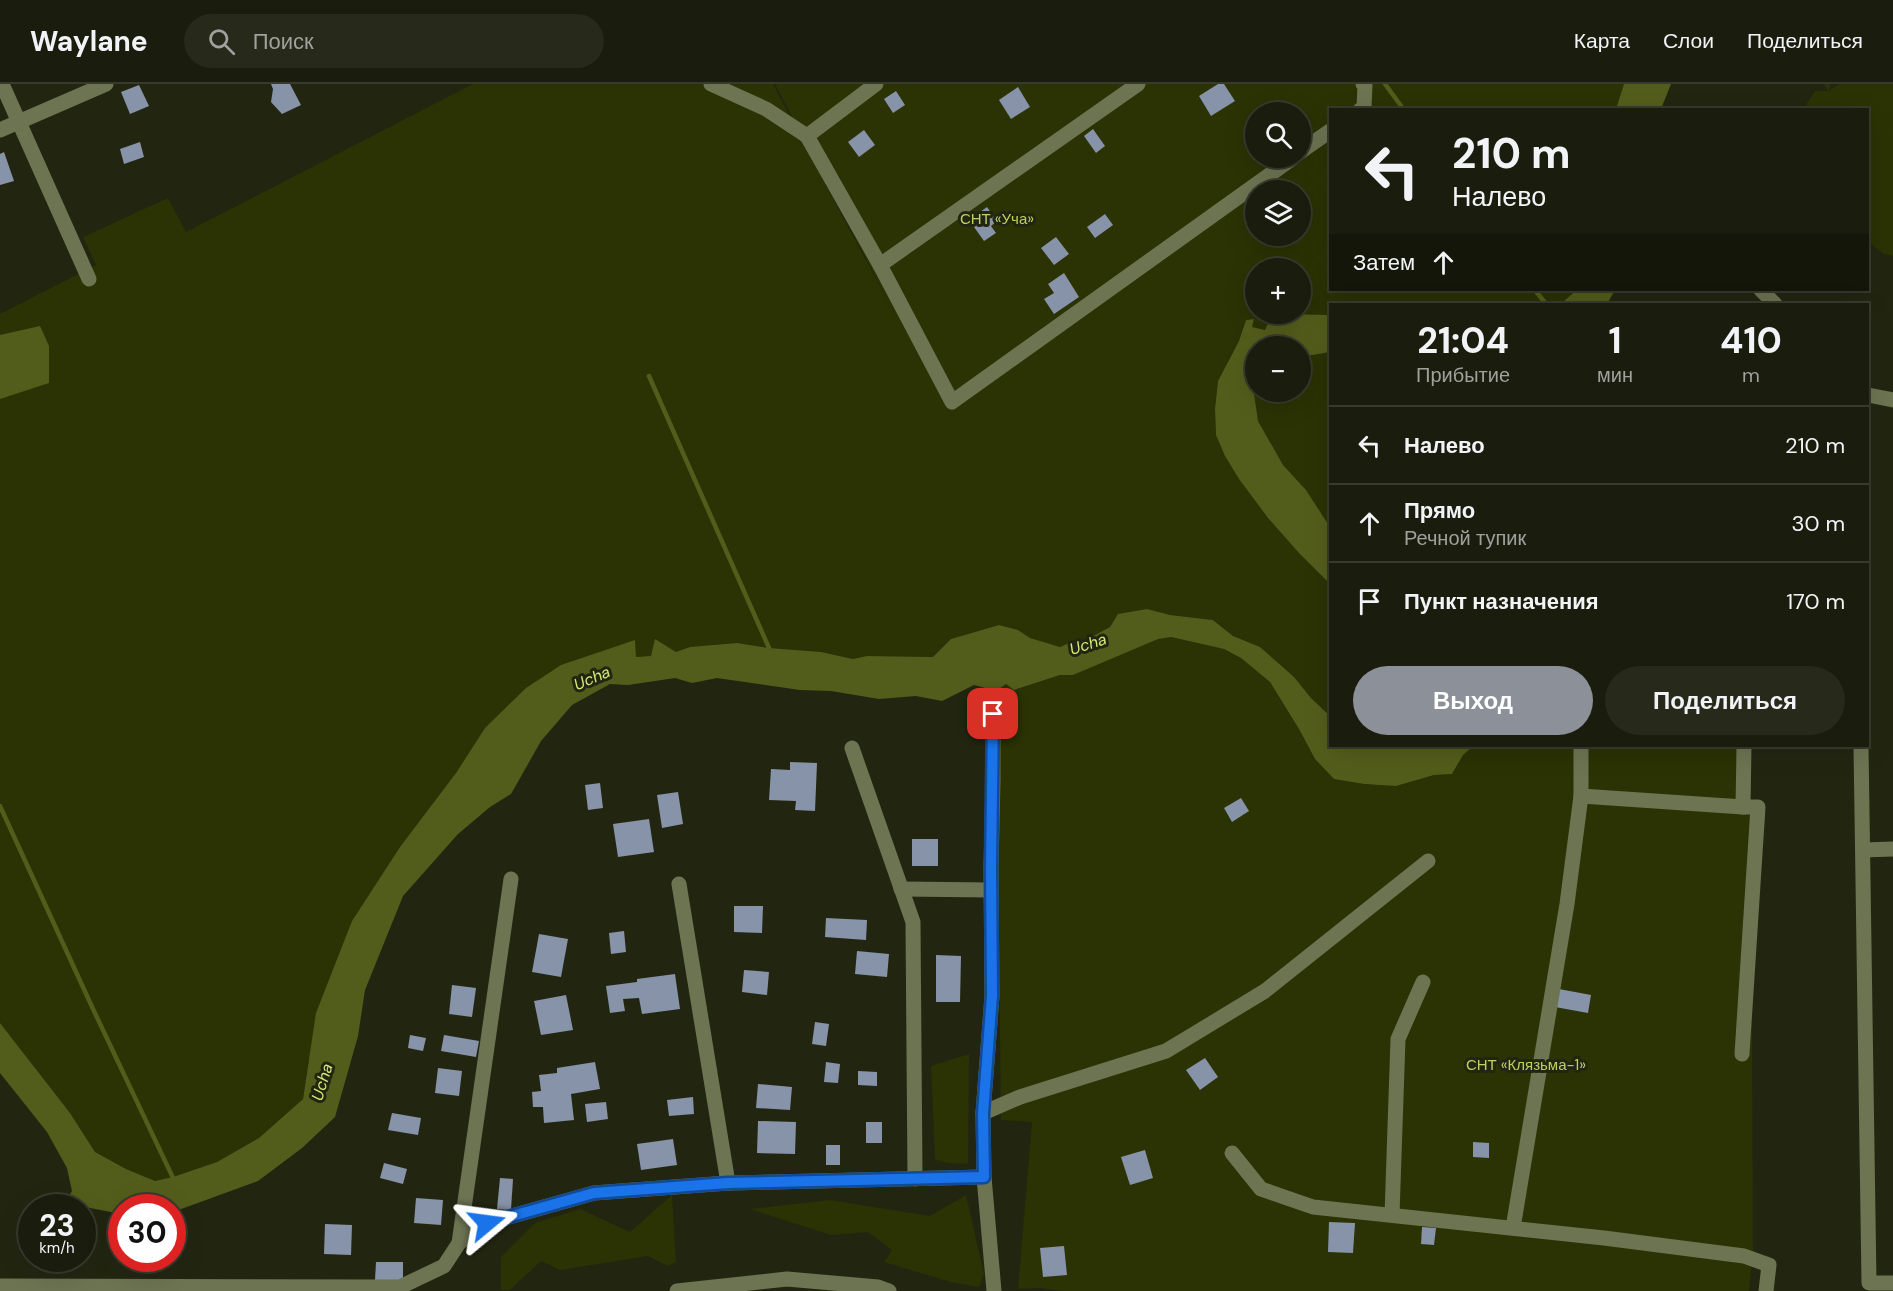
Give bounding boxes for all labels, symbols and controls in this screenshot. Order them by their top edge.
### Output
search box [184,14,604,68]
text: Waylane [30,23,148,60]
icon: search [205,25,238,58]
text: Поиск [253,27,314,56]
text: Карта [1574,27,1630,55]
text: Слои [1663,27,1714,55]
text: Поделиться [1747,27,1863,55]
map controls [1245,102,1311,402]
button: search [1245,102,1311,168]
text: 210 m [1452,126,1570,181]
icon: left [1353,132,1431,210]
text: Налево [1452,179,1546,214]
button: layers [1245,180,1311,246]
park label: СНТ «Уча» [960,209,1034,229]
icon: ahead [1427,246,1460,279]
text: Затем [1353,248,1415,277]
button: + [1245,258,1311,324]
text: 21:04 [1417,317,1509,364]
text: 1 [1608,317,1622,364]
text: 410 [1720,317,1782,364]
button: − [1245,336,1311,402]
text: Прибытие [1416,362,1510,388]
text: мин [1597,362,1633,388]
text: m [1742,362,1760,388]
icon: left [1353,429,1386,462]
text: Налево [1404,431,1485,460]
text: 210 m [1785,431,1845,460]
text: Прямо [1404,496,1475,525]
icon: ahead [1353,507,1386,540]
text: 30 m [1791,509,1845,538]
text: Речной тупик [1404,525,1526,551]
icon: arrive [1353,585,1386,618]
text: Пункт назначения [1404,587,1599,616]
text: 170 m [1786,587,1845,616]
water label: Ucha [1067,628,1109,660]
water label: Ucha [571,661,614,695]
button: Выход [1353,666,1593,735]
button: Поделиться [1605,666,1845,735]
pin [967,688,1018,739]
icon: arrive [976,697,1009,730]
park label: СНТ «Клязьма-1» [1466,1055,1586,1075]
water label: Ucha [306,1061,338,1103]
position arrow [455,1191,519,1255]
speed limit sign: 30 [108,1194,186,1272]
text: 23 [39,1206,75,1245]
text: km/h [39,1238,75,1258]

